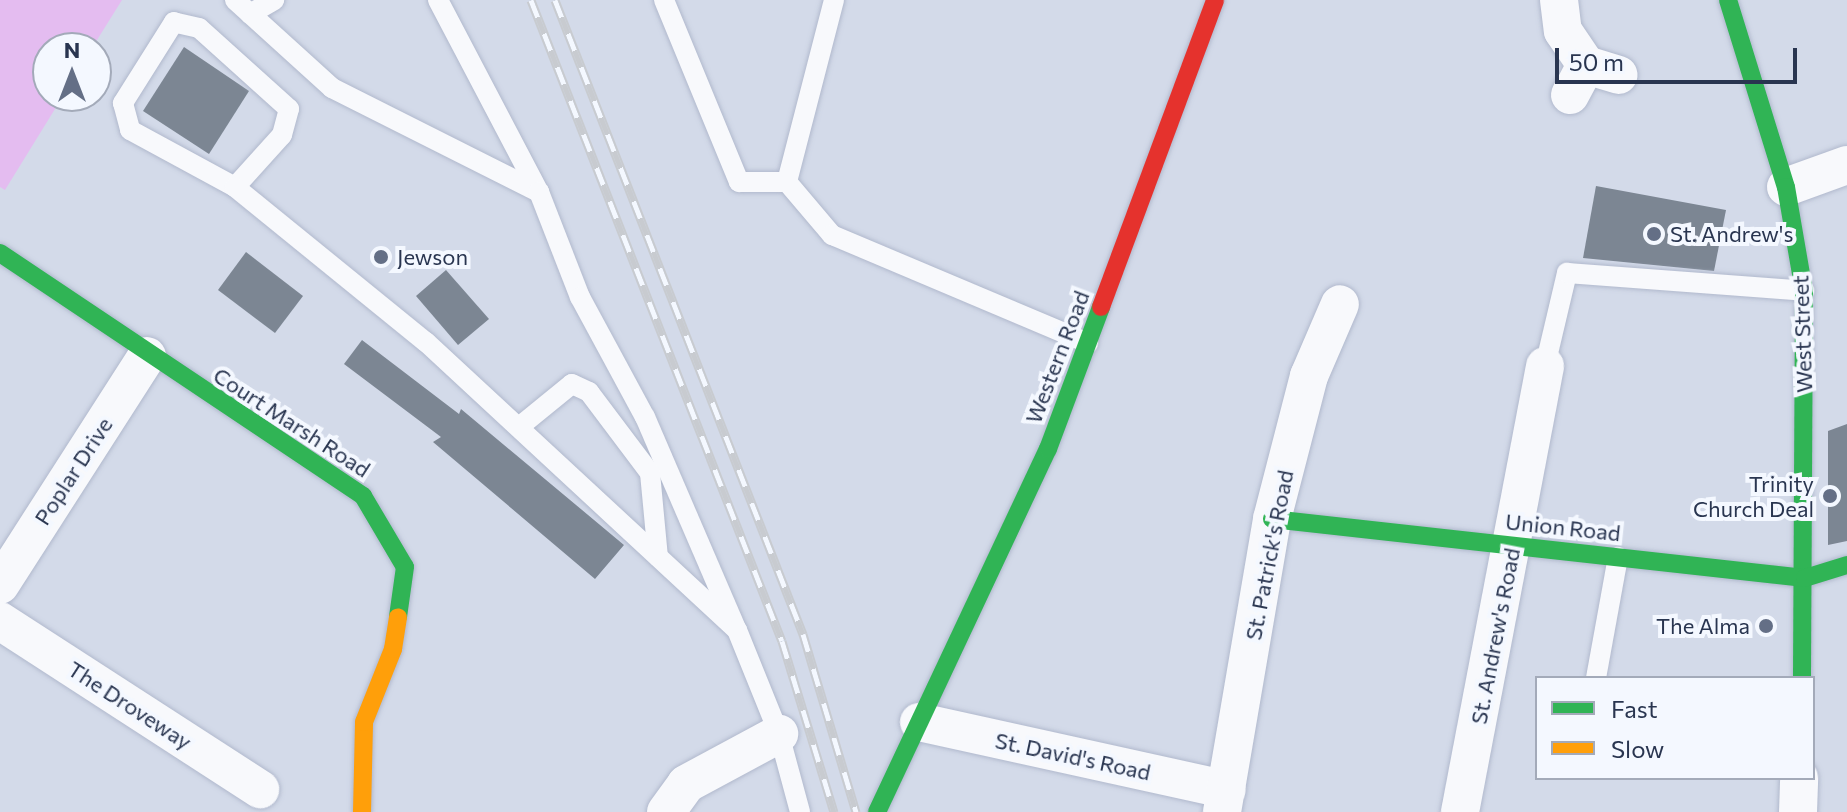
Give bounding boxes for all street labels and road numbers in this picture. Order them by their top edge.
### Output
street label: West Street [1787,275,1817,393]
street label: Western Road [1020,287,1094,427]
street label: Court Marsh Road [209,362,375,482]
street label: Poplar Drive [28,412,118,530]
street label: St. Patrick's Road [1240,468,1298,642]
street label: Union Road [1504,508,1622,546]
street label: St. Andrew's Road [1465,546,1525,726]
street label: The Droveway [63,655,197,755]
street label: St. David's Road [993,727,1153,785]

